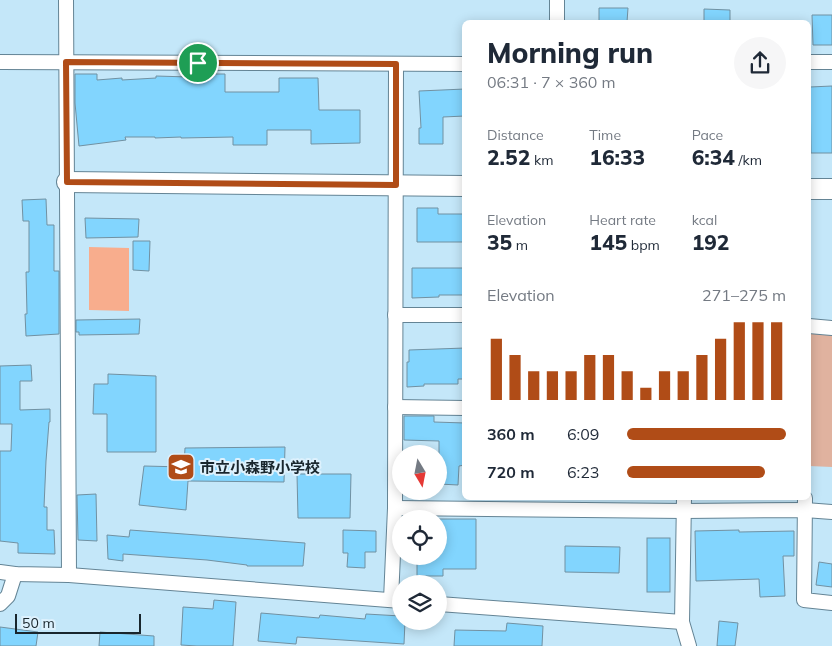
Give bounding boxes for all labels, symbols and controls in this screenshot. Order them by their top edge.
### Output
text: Morning run [487,35,653,70]
button: share [734,37,786,89]
pin [177,42,219,84]
icon: arrive [184,49,212,77]
text: 06:31 · 7 × 360 m [487,72,616,92]
text: Distance [487,126,544,144]
text: Time [589,126,621,144]
text: Pace [692,126,723,144]
text: 2.52 [487,144,530,170]
text: 16:33 [589,144,645,170]
text: 6:34 [692,144,735,170]
text: km [530,151,553,169]
text: /km [735,151,762,169]
text: Elevation [487,211,546,229]
text: Heart rate [589,211,656,229]
text: kcal [692,211,717,229]
text: 35 [487,229,512,255]
text: 145 [589,229,627,255]
text: 192 [692,229,729,255]
text: m [512,236,528,254]
text: bpm [627,236,660,254]
text: Elevation [487,285,555,305]
text: 271–275 m [702,285,786,305]
text: 360 m [487,424,535,444]
text: 6:09 [567,424,599,444]
north arrow [392,445,448,500]
map controls [392,445,447,630]
school or university icon: 市立小森野小学校 [166,452,196,482]
place label: 市立小森野小学校 [200,458,320,477]
text: 720 m [487,462,535,482]
text: 6:23 [567,462,599,482]
button: locate [392,510,447,565]
button: layers [392,575,447,630]
scale bar [15,611,141,634]
text: 50 m [22,614,55,632]

